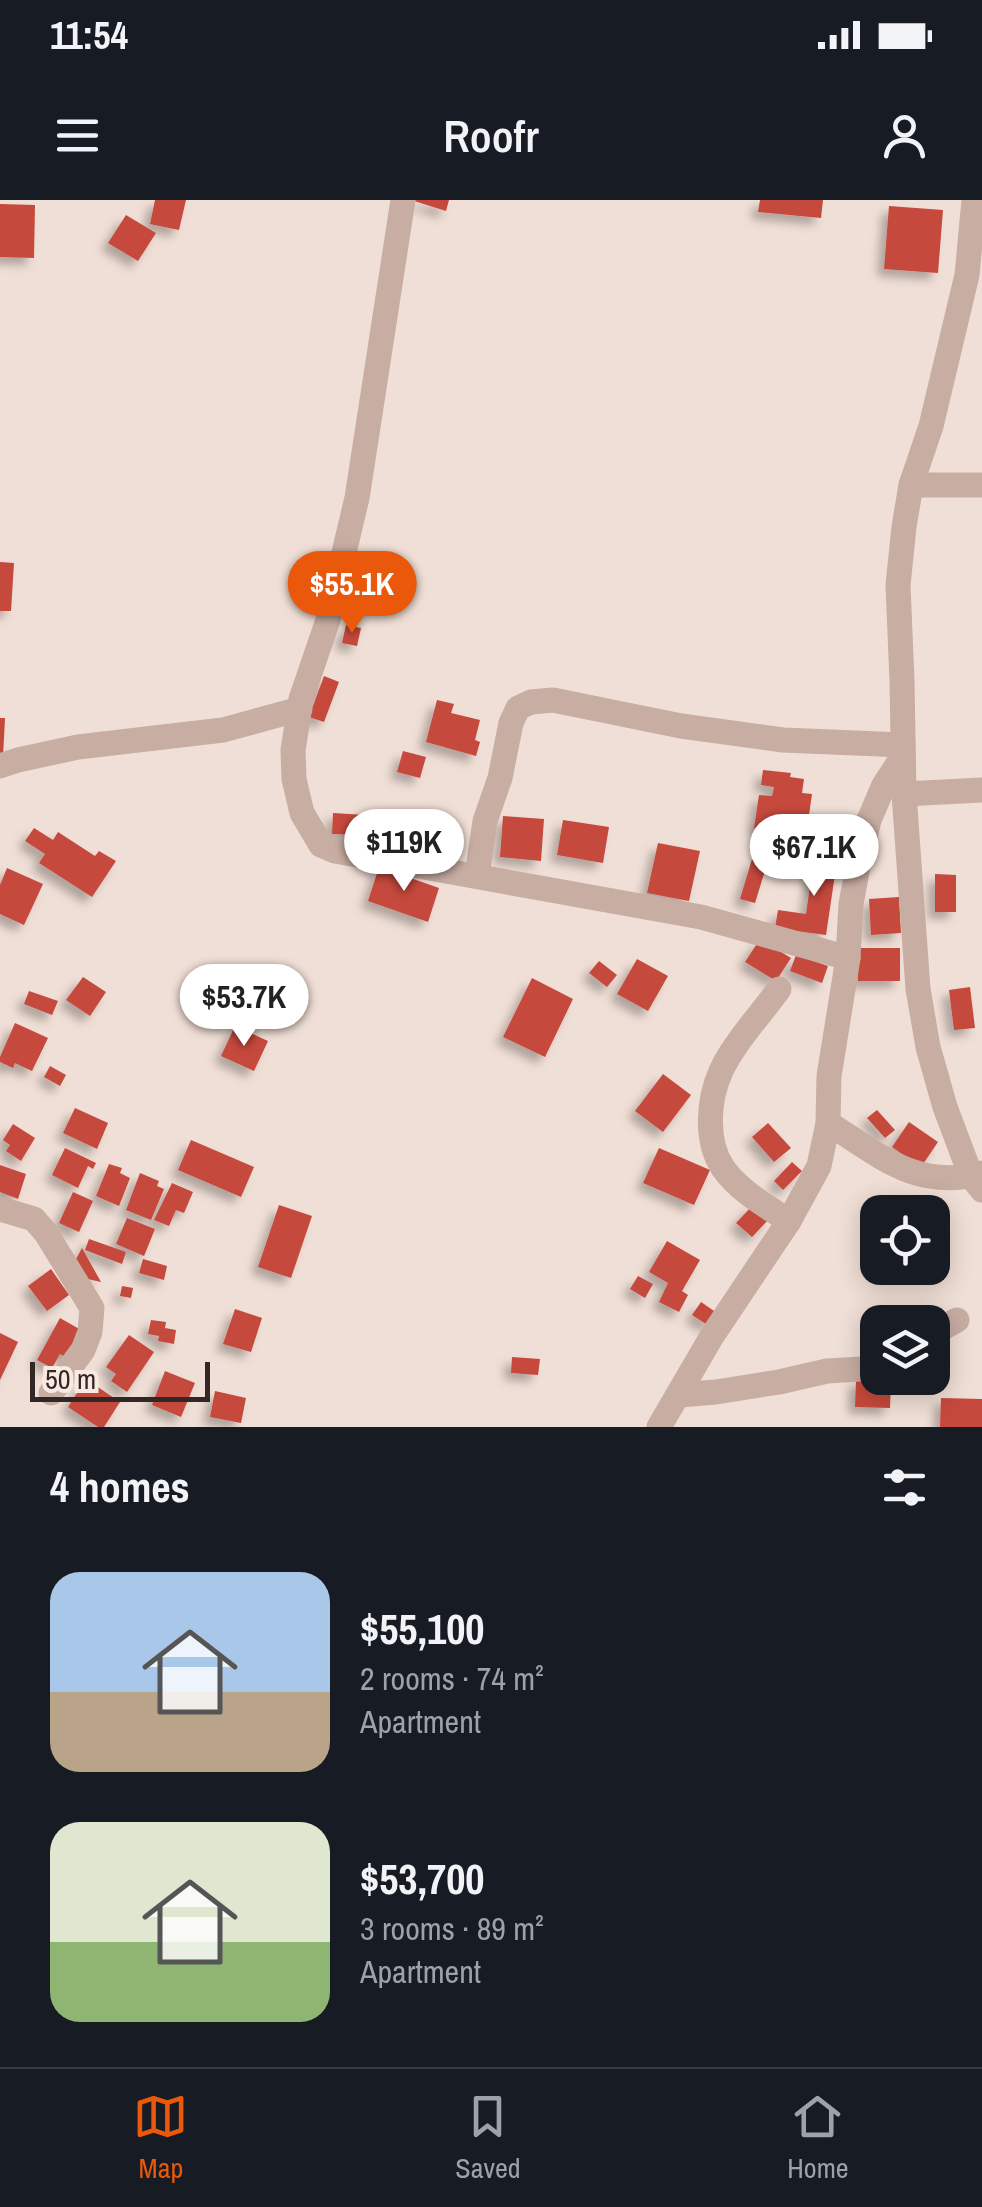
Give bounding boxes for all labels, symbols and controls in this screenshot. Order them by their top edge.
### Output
text: 11:54 [50,10,128,61]
text: Roofr [443,105,539,166]
icon: menu [50,108,105,163]
icon: person [877,108,932,163]
pin: $55.1K [271,551,433,636]
text: $55.1K [310,562,394,605]
pin: $119K [334,809,474,894]
pin: $67.1K [733,814,895,899]
text: $119K [366,820,442,863]
text: $67.1K [772,825,856,868]
pin: $53.7K [163,964,325,1049]
text: $53.7K [202,975,286,1018]
map controls [860,1195,950,1395]
button: locate [860,1195,950,1285]
button: layers [860,1305,950,1395]
scale bar [30,1357,210,1402]
text: 50 m [45,1360,96,1398]
text: 4 homes [50,1459,190,1515]
icon: filters [877,1460,932,1515]
text: $55,100 [360,1601,485,1657]
icon: home [130,1612,250,1732]
text: 2 rooms · 74 m² [360,1657,544,1700]
text: Apartment [360,1700,481,1743]
text: $53,700 [360,1851,485,1907]
icon: home [130,1862,250,1982]
text: 3 rooms · 89 m² [360,1907,544,1950]
text: Apartment [360,1950,481,1993]
tab: Map [133,2089,188,2187]
tab: Saved [455,2089,520,2187]
tab: Home [787,2089,849,2187]

